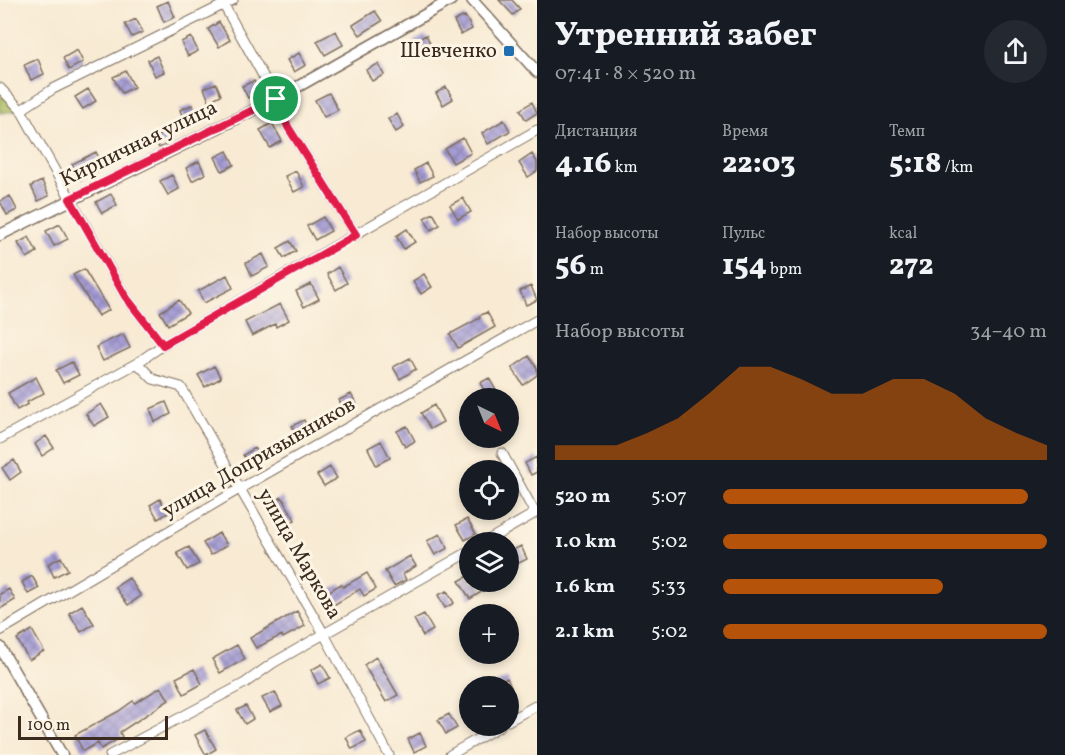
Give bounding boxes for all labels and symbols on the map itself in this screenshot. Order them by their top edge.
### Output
place label: Шевченко [400,37,497,66]
marker: Шевченко [502,44,516,58]
pin [250,73,301,124]
street label: Кирпичная улица [56,93,222,195]
north arrow [459,388,519,448]
street label: улица Допризывников [157,391,361,525]
street label: улица Маркова [250,483,348,625]
scale bar [18,713,168,740]

